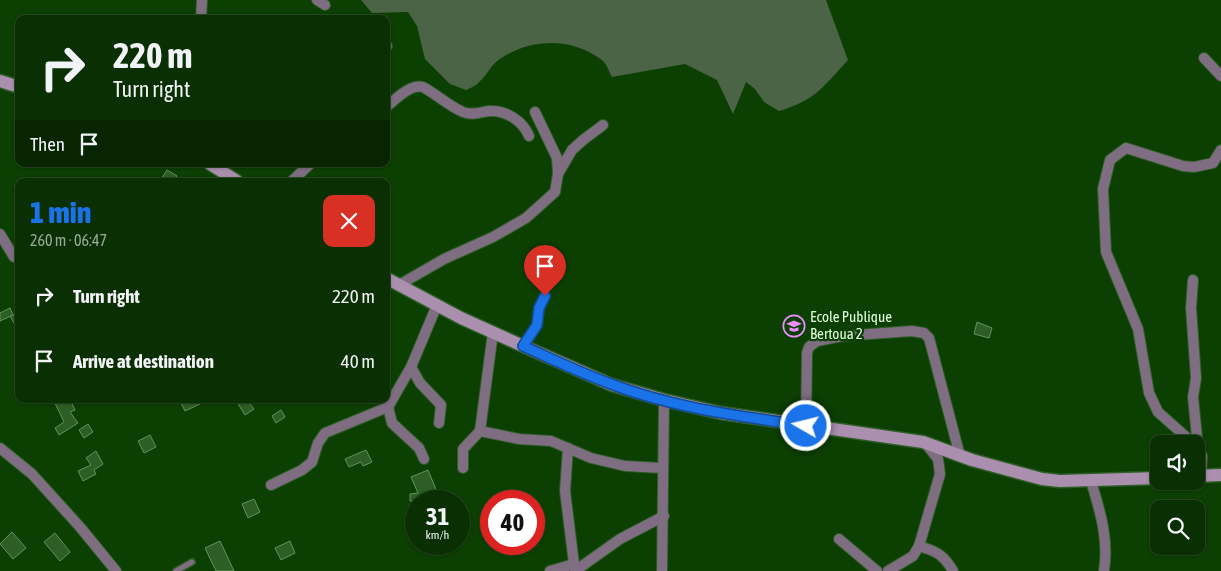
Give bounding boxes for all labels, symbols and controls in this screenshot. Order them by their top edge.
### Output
icon: right [30,35,95,100]
text: 220 m [113,35,192,75]
text: Turn right [113,76,190,102]
icon: arrive [75,130,103,158]
text: Then [30,133,65,155]
text: 1 min [30,195,91,229]
button: close [323,195,375,247]
text: 260 m · 06:47 [30,231,107,249]
pin [524,245,566,296]
icon: arrive [531,252,559,280]
icon: right [30,282,58,310]
text: Turn right [73,285,140,307]
text: 220 m [332,285,375,307]
place label: Ecole Publique Bertoua 2 [810,308,892,342]
school or university icon: Ecole Publique Bertoua 2 [782,314,806,338]
icon: arrive [30,347,58,375]
text: Arrive at destination [73,350,214,372]
text: 40 m [341,350,375,372]
position arrow [779,399,831,451]
map controls [1150,435,1205,555]
button: sound [1150,435,1205,490]
speed limit sign: 40 [480,490,545,555]
button: search [1150,500,1205,555]
text: 31 [426,502,449,530]
text: km/h [426,528,449,542]

